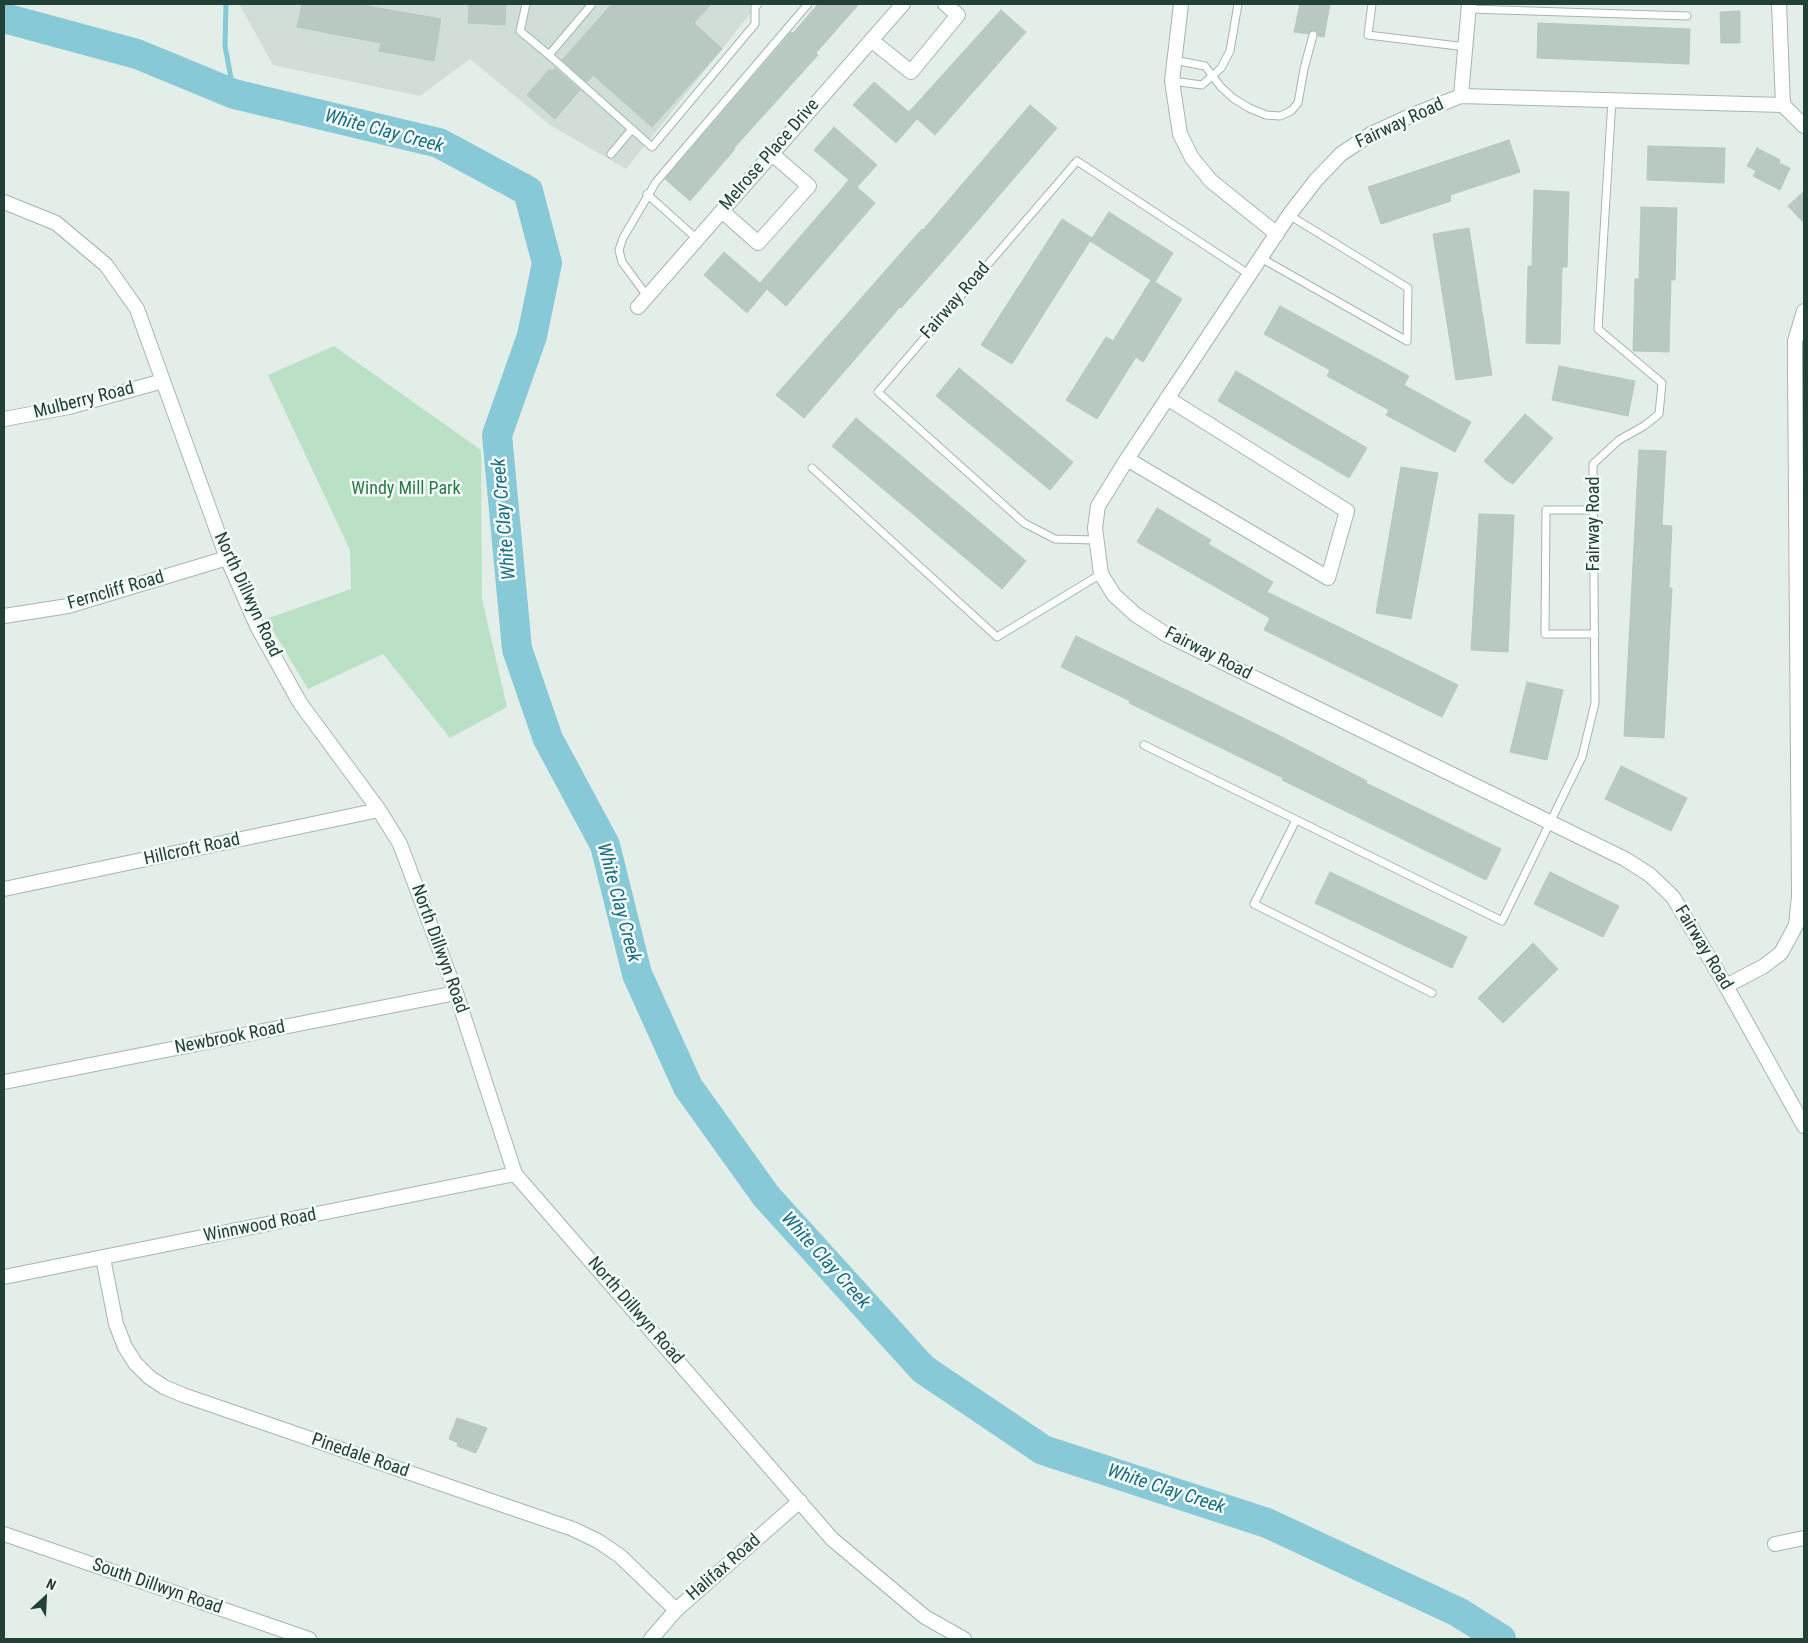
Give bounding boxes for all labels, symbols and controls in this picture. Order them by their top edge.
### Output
street label: Fairway Road [1353,94,1447,154]
street label: Melrose Place Drive [716,95,824,215]
water label: White Clay Creek [322,105,446,159]
street label: Fairway Road [917,258,995,344]
street label: Mulberry Road [32,378,136,424]
water label: White Clay Creek [488,457,522,581]
street label: Fairway Road [1583,477,1605,571]
park label: Windy Mill Park [351,478,461,500]
street label: North Dillwyn Road [209,529,285,661]
street label: Ferncliff Road [65,567,167,615]
street label: Fairway Road [1161,623,1255,685]
street label: Hillcroft Road [142,829,242,871]
water label: White Clay Creek [591,841,645,965]
street label: North Dillwyn Road [406,882,472,1016]
street label: Fairway Road [1669,902,1737,994]
street label: Newbrook Road [173,1017,287,1059]
street label: Winnwood Road [202,1204,318,1248]
water label: White Clay Creek [776,1208,874,1314]
street label: North Dillwyn Road [583,1253,687,1369]
street label: Pinedale Road [308,1429,412,1483]
water label: White Clay Creek [1104,1460,1228,1520]
street label: Halifax Road [683,1530,765,1606]
street label: South Dillwyn Road [89,1555,225,1619]
north arrow [20,1573,70,1623]
text: N [44,1575,59,1593]

